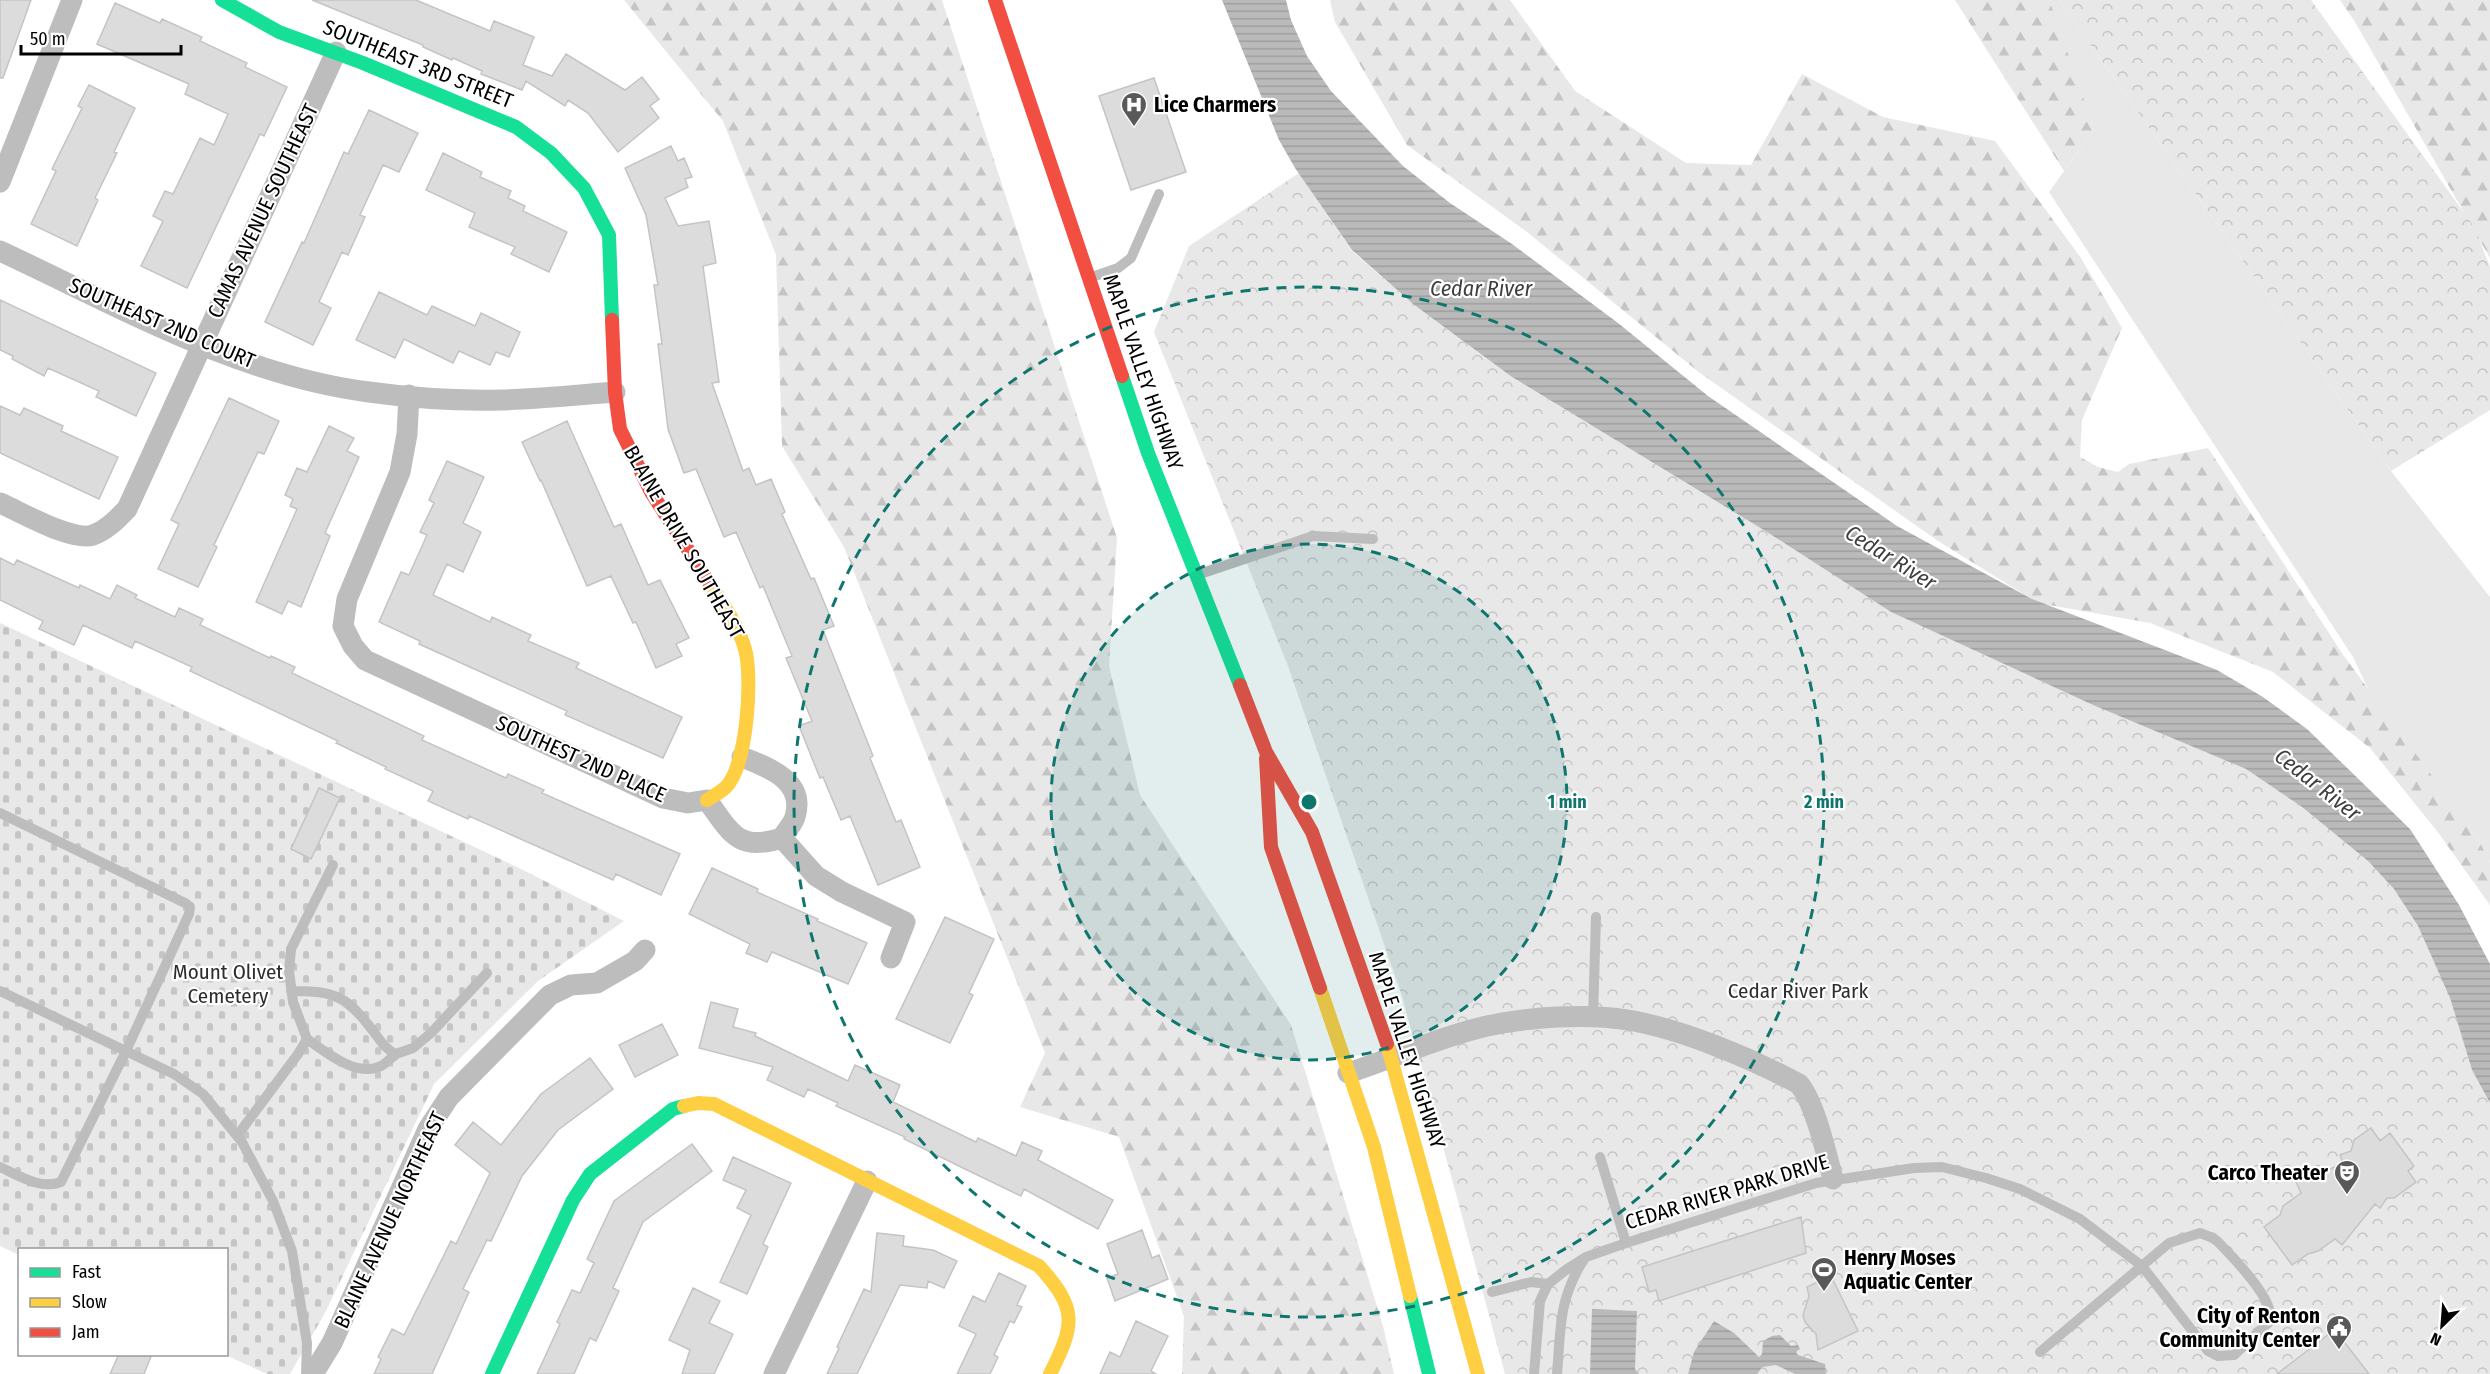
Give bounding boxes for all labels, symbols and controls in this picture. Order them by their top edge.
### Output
street label: SOUTHEAST 3RD STREET [319,14,517,114]
scale bar [21,18,182,56]
text: 50 m [30,28,66,50]
hospital icon: Lice Charmers [1119,90,1149,128]
place label: Lice Charmers [1154,92,1276,118]
street label: CAMAS AVENUE SOUTHEAST [202,100,324,322]
street label: MAPLE VALLEY HIGHWAY [1097,271,1189,474]
street label: SOUTHEAST 2ND COURT [65,272,259,374]
water label: Cedar River [1430,275,1533,302]
street label: BLAINE DRIVE SOUTHEAST [618,441,750,643]
water label: Cedar River [1840,519,1942,597]
street label: SOUTHEST 2ND PLACE [492,710,670,808]
water label: Cedar River [2269,742,2367,827]
text: 1 min [1547,791,1587,813]
text: 2 min [1803,791,1844,813]
centre of rings [1299,792,1319,812]
street label: MAPLE VALLEY HIGHWAY [1363,948,1451,1152]
park label: Mount Olivet Cemetery [173,959,283,1009]
park label: Cedar River Park [1728,978,1868,1004]
street label: BLAINE AVENUE NORTHEAST [328,1107,452,1332]
street label: CEDAR RIVER PARK DRIVE [1622,1149,1832,1235]
theatre icon: Carco Theater [2332,1158,2362,1196]
place label: Carco Theater [2208,1160,2328,1186]
place label: Henry Moses Aquatic Center [1843,1245,1972,1295]
legend [18,1248,228,1356]
sports icon: Henry Moses Aquatic Center [1809,1255,1839,1293]
text: Fast [72,1261,101,1283]
text: Slow [72,1291,107,1313]
north arrow [2412,1296,2472,1356]
place label: City of Renton Community Center [2160,1303,2320,1353]
public building icon: City of Renton Community Center [2324,1313,2354,1351]
text: Jam [72,1321,100,1343]
text: N [2428,1329,2444,1350]

